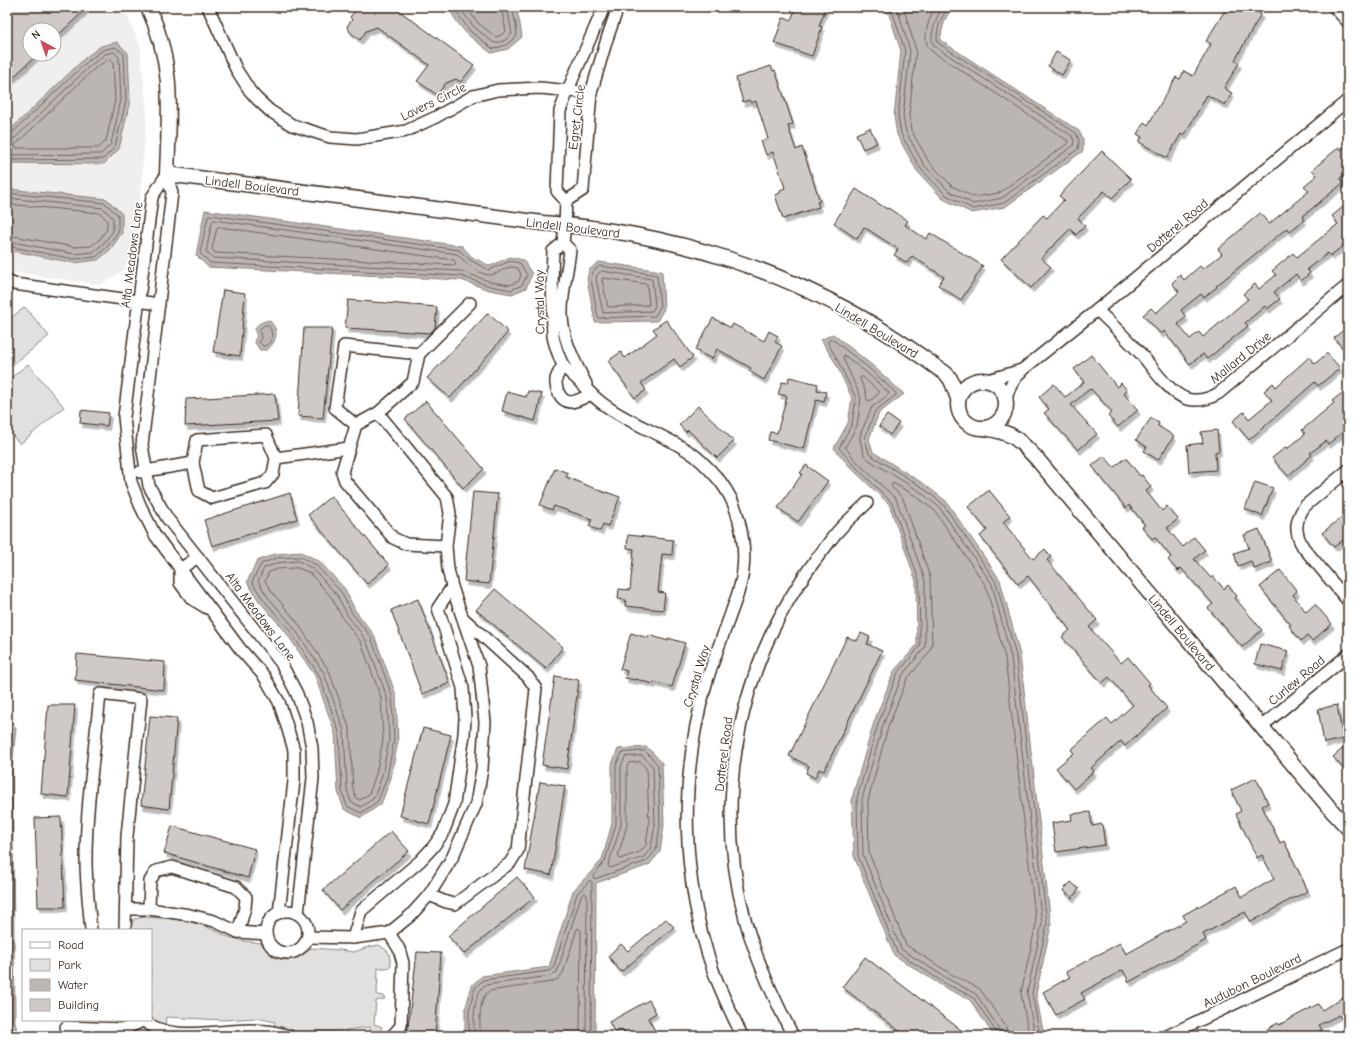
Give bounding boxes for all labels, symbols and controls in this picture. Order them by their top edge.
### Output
north arrow [22,22,62,62]
text: N [29,27,43,42]
street label: Lavers Circle [398,79,469,124]
street label: Egret Circle [565,83,588,151]
street label: Lindell Boulevard [204,172,300,199]
street label: Dotterel Road [1144,195,1211,255]
street label: Alta Meadows Lane [118,201,146,309]
street label: Lindell Boulevard [525,214,621,241]
street label: Crystal Way [531,269,548,334]
street label: Lindell Boulevard [832,300,921,361]
street label: Mallard Drive [1207,328,1274,386]
street label: Alta Meadows Lane [222,569,299,664]
street label: Lindell Boulevard [1145,591,1218,673]
street label: Crystal Way [680,643,713,709]
street label: Curlew Road [1265,652,1328,708]
street label: Dotterel Road [711,716,736,792]
legend [22,929,152,1021]
text: Road [58,938,84,952]
street label: Audubon Boulevard [1201,950,1304,1011]
text: Park [58,958,81,972]
text: Water [58,978,88,992]
text: Building [58,998,99,1012]

